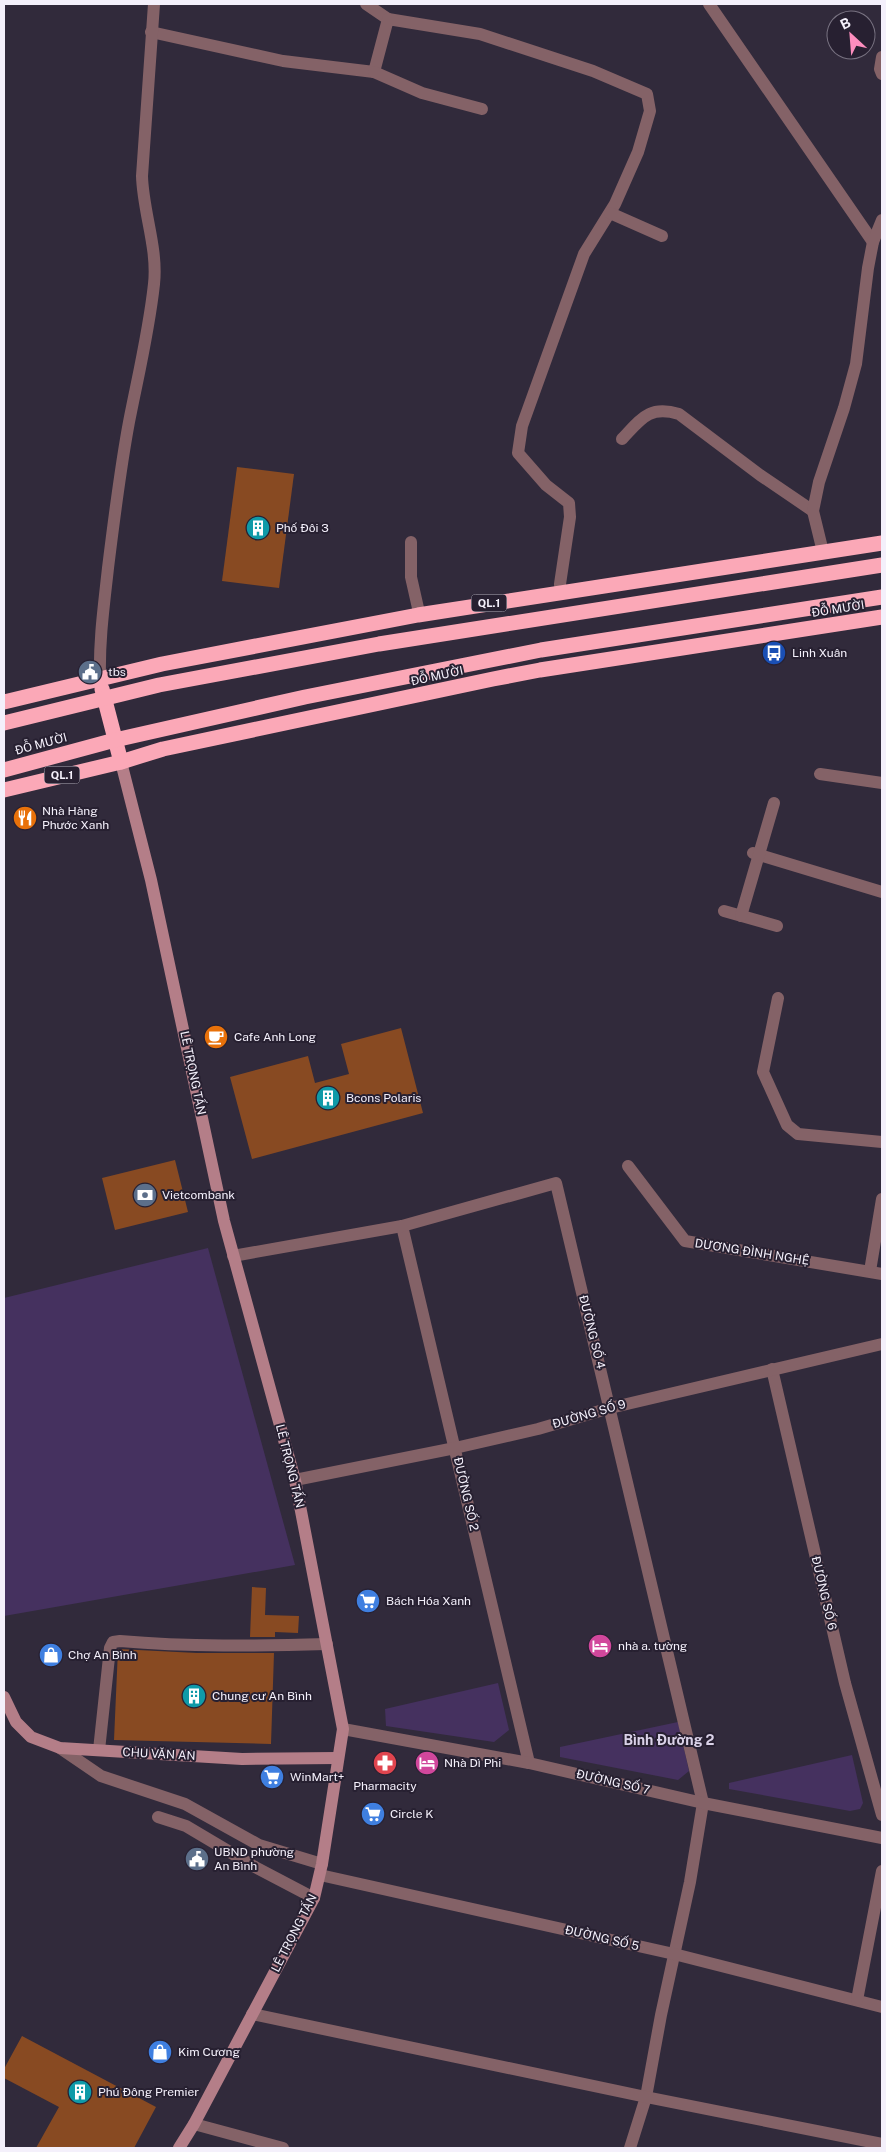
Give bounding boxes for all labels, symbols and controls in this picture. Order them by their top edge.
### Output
north arrow [826,10,876,60]
text: B [837,14,853,33]
building icon: Phố Đôi 3 [245,515,271,541]
place label: Phố Đôi 3 [276,521,329,535]
road number: QL.1 [472,594,506,612]
street label: ĐỖ MƯỜI [810,597,865,620]
bus stop icon: Linh Xuân [761,640,787,666]
place label: Linh Xuân [792,646,847,660]
public building icon: tbs [77,659,103,685]
street label: ĐỖ MƯỜI [409,663,465,688]
place label: tbs [108,665,126,679]
street label: ĐỖ MƯỜI [13,729,69,758]
road number: QL.1 [44,766,80,784]
place label: Nhà Hàng Phước Xanh [42,804,109,832]
restaurant icon: Nhà Hàng Phước Xanh [12,805,38,831]
cafe icon: Cafe Anh Long [203,1024,229,1050]
street label: LÊ TRỌNG TẤN [177,1029,210,1116]
place label: Cafe Anh Long [234,1030,316,1044]
building icon: Bcons Polaris [315,1085,341,1111]
place label: Bcons Polaris [346,1091,421,1105]
bank icon: Vietcombank [132,1182,158,1208]
place label: Vietcombank [162,1188,235,1202]
street label: DƯƠNG ĐÌNH NGHỆ [694,1236,810,1268]
street label: ĐƯỜNG SỐ 4 [576,1293,609,1371]
street label: ĐƯỜNG SỐ 9 [551,1396,627,1431]
street label: LÊ TRỌNG TẤN [273,1423,308,1509]
street label: ĐƯỜNG SỐ 2 [451,1456,482,1532]
street label: ĐƯỜNG SỐ 6 [809,1554,840,1631]
supermarket icon: Bách Hóa Xanh [355,1588,381,1614]
place label: Bách Hóa Xanh [386,1594,471,1608]
hotel icon: nhà a. tường [587,1633,613,1659]
place label: nhà a. tường [618,1639,687,1653]
shop icon: Chợ An Bình [38,1642,64,1668]
place label: Chợ An Bình [68,1648,137,1662]
building icon: Chung cư An Bình [181,1683,207,1709]
place label: Chung cư An Bình [212,1689,312,1703]
district label: Bình Đường 2 [623,1732,715,1748]
street label: CHU VĂN AN [122,1745,196,1763]
pharmacy icon: Pharmacity [372,1750,398,1776]
hotel icon: Nhà Dì Phi [414,1750,440,1776]
place label: Nhà Dì Phi [444,1756,501,1770]
supermarket icon: WinMart+ [259,1764,285,1790]
street label: ĐƯỜNG SỐ 7 [575,1766,651,1797]
place label: WinMart+ [290,1770,344,1784]
place label: Pharmacity [353,1779,417,1793]
supermarket icon: Circle K [360,1801,386,1827]
place label: Circle K [390,1807,434,1821]
place label: UBND phường An Bình [214,1845,294,1873]
public building icon: UBND phường An Bình [184,1846,210,1872]
street label: LÊ TRỌNG TẤN [267,1891,320,1974]
street label: ĐƯỜNG SỐ 5 [564,1922,641,1953]
shop icon: Kim Cương [147,2039,173,2065]
place label: Kim Cương [178,2045,240,2059]
building icon: Phú Đông Premier [67,2079,93,2105]
place label: Phú Đông Premier [98,2085,199,2099]

